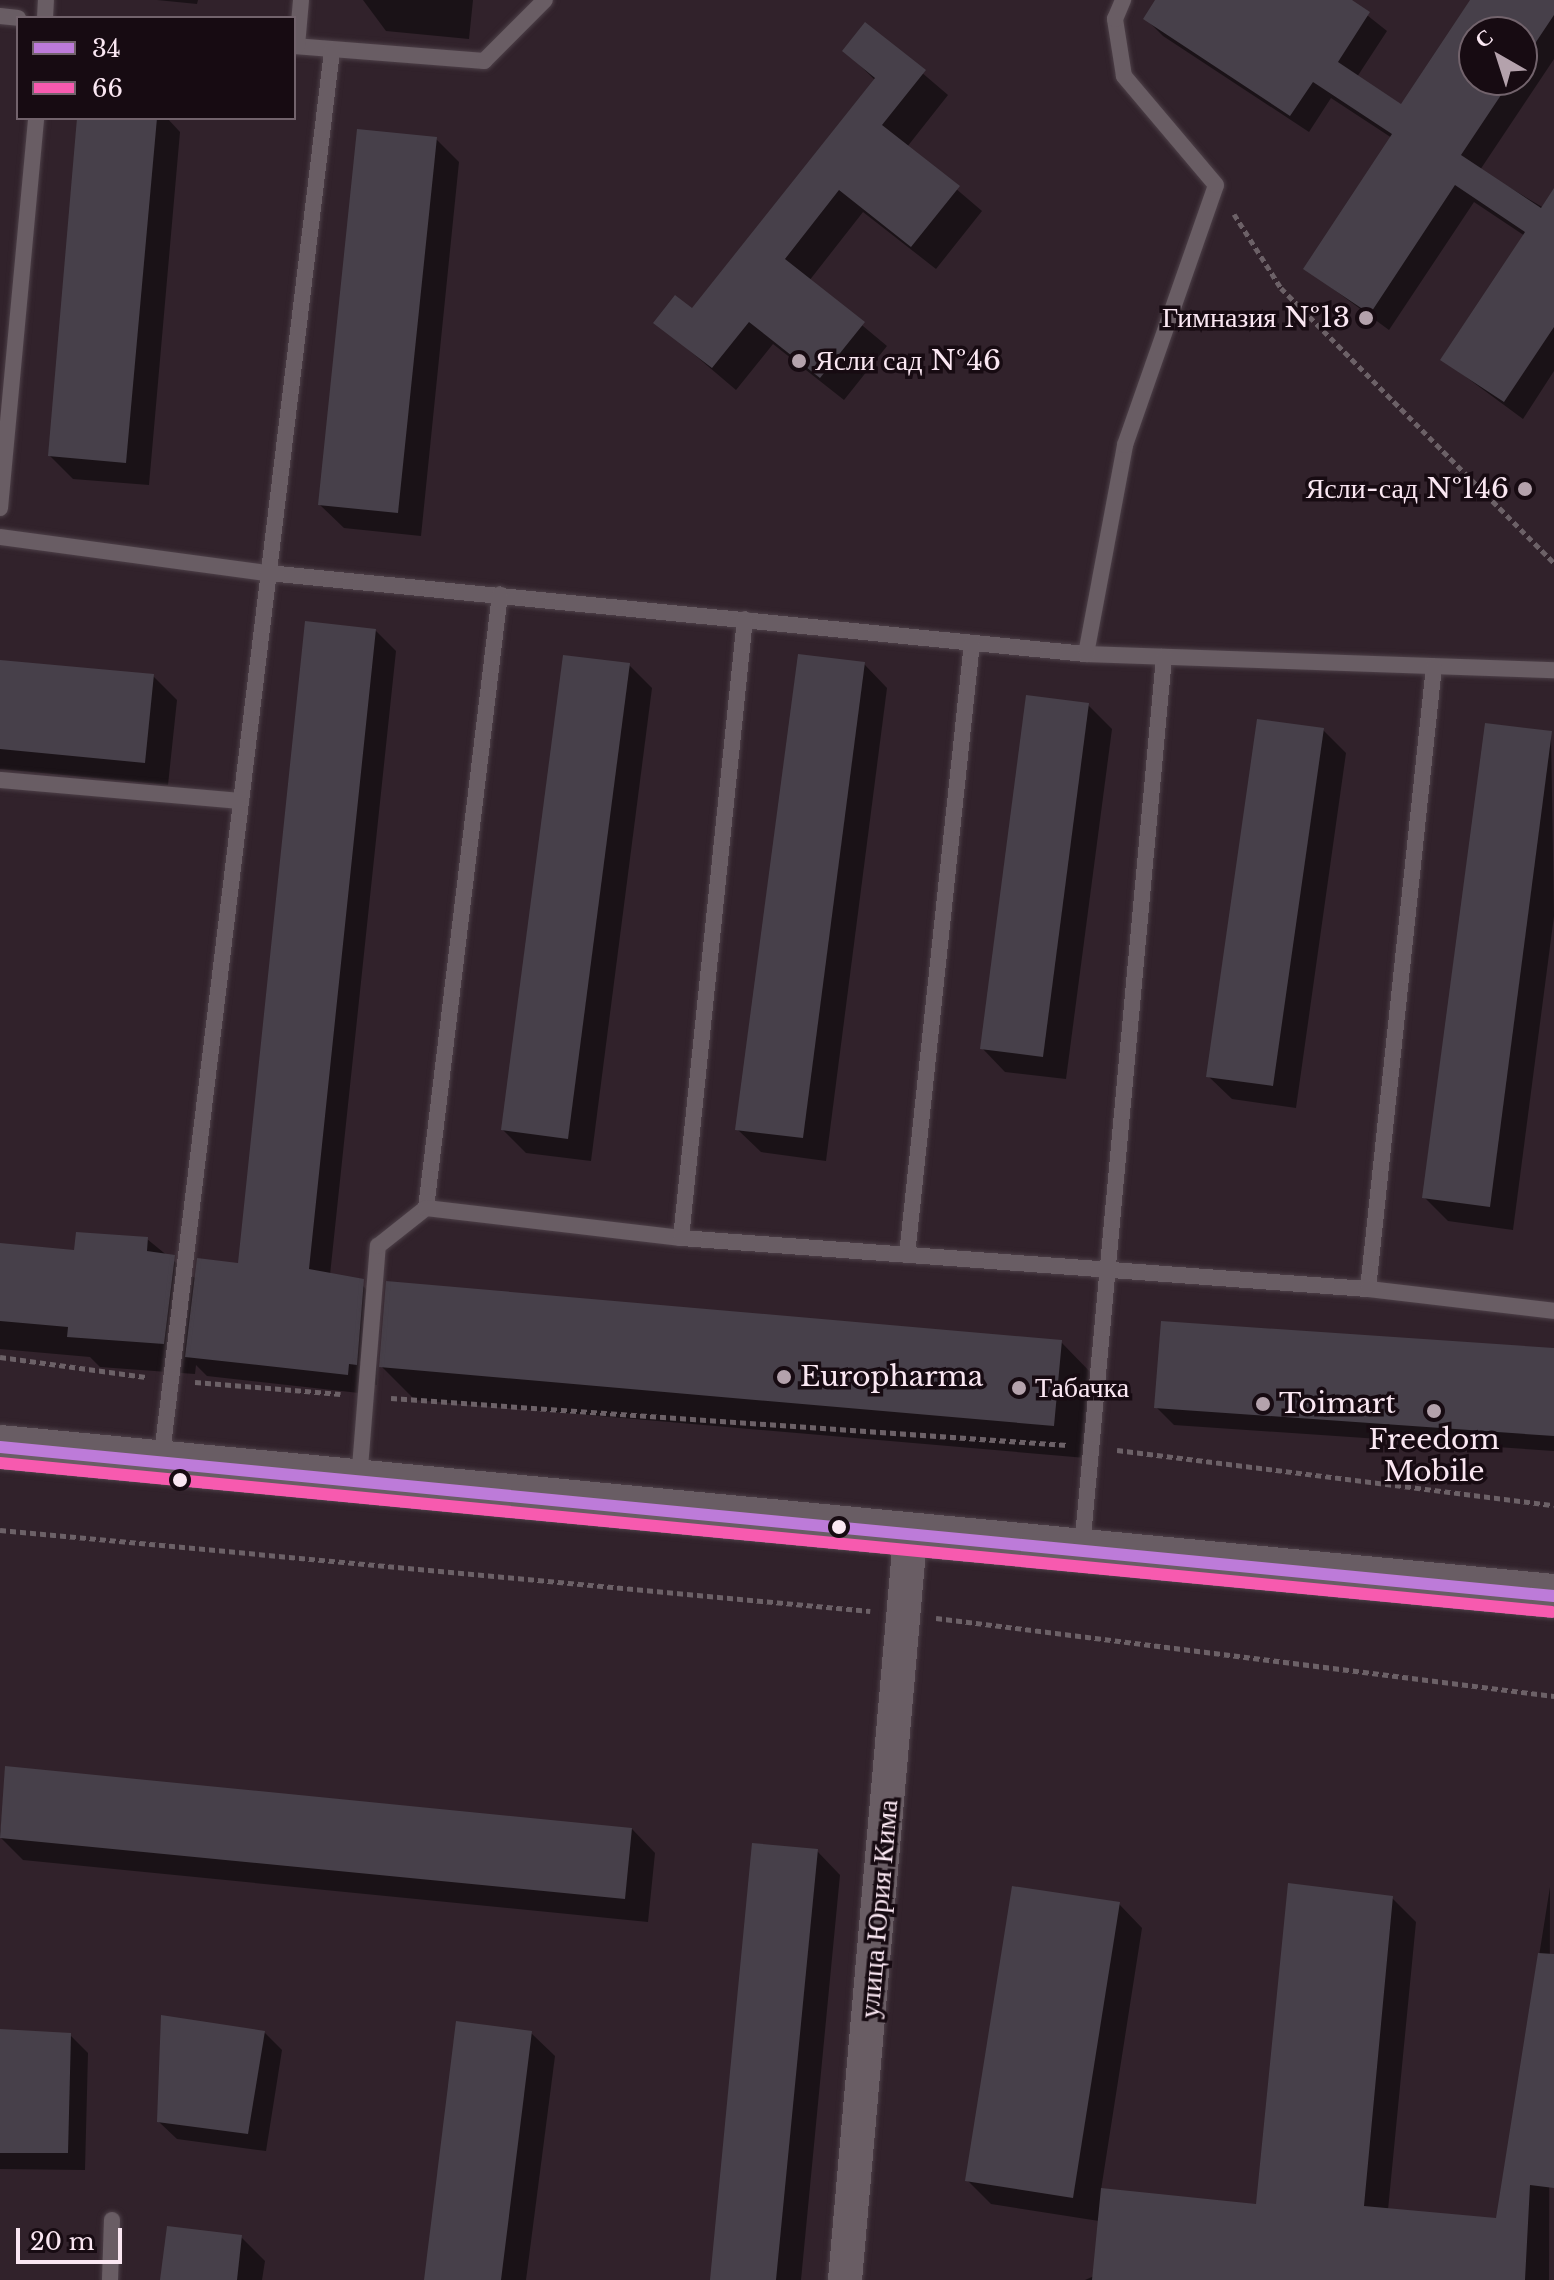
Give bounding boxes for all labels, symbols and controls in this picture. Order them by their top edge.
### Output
legend [16,16,296,120]
north arrow [1458,16,1538,96]
text: С [1469,23,1499,54]
text: 34 [92,34,121,63]
text: 66 [92,74,123,103]
place label: Гимназия №13 [1162,301,1350,335]
marker: Гимназия №13 [1357,309,1375,327]
place label: Ясли сад №46 [815,344,1001,378]
marker: Ясли сад №46 [790,352,808,370]
place label: Ясли-сад №146 [1306,472,1509,506]
marker: Ясли-сад №146 [1516,480,1534,498]
place label: Europharma [800,1360,983,1394]
marker: Europharma [775,1368,793,1386]
place label: Табачка [1035,1371,1129,1405]
marker: Табачка [1010,1379,1028,1397]
place label: Toimart [1279,1387,1396,1421]
marker: Toimart [1254,1395,1272,1413]
marker: Freedom Mobile [1425,1402,1443,1420]
place label: Freedom Mobile [1369,1423,1499,1489]
unlabelled marker [172,1472,188,1488]
unlabelled marker [831,1519,847,1535]
street label: улица Юрия Кима [853,1798,905,2020]
scale bar [20,2212,126,2262]
text: 20 m [30,2227,95,2256]

